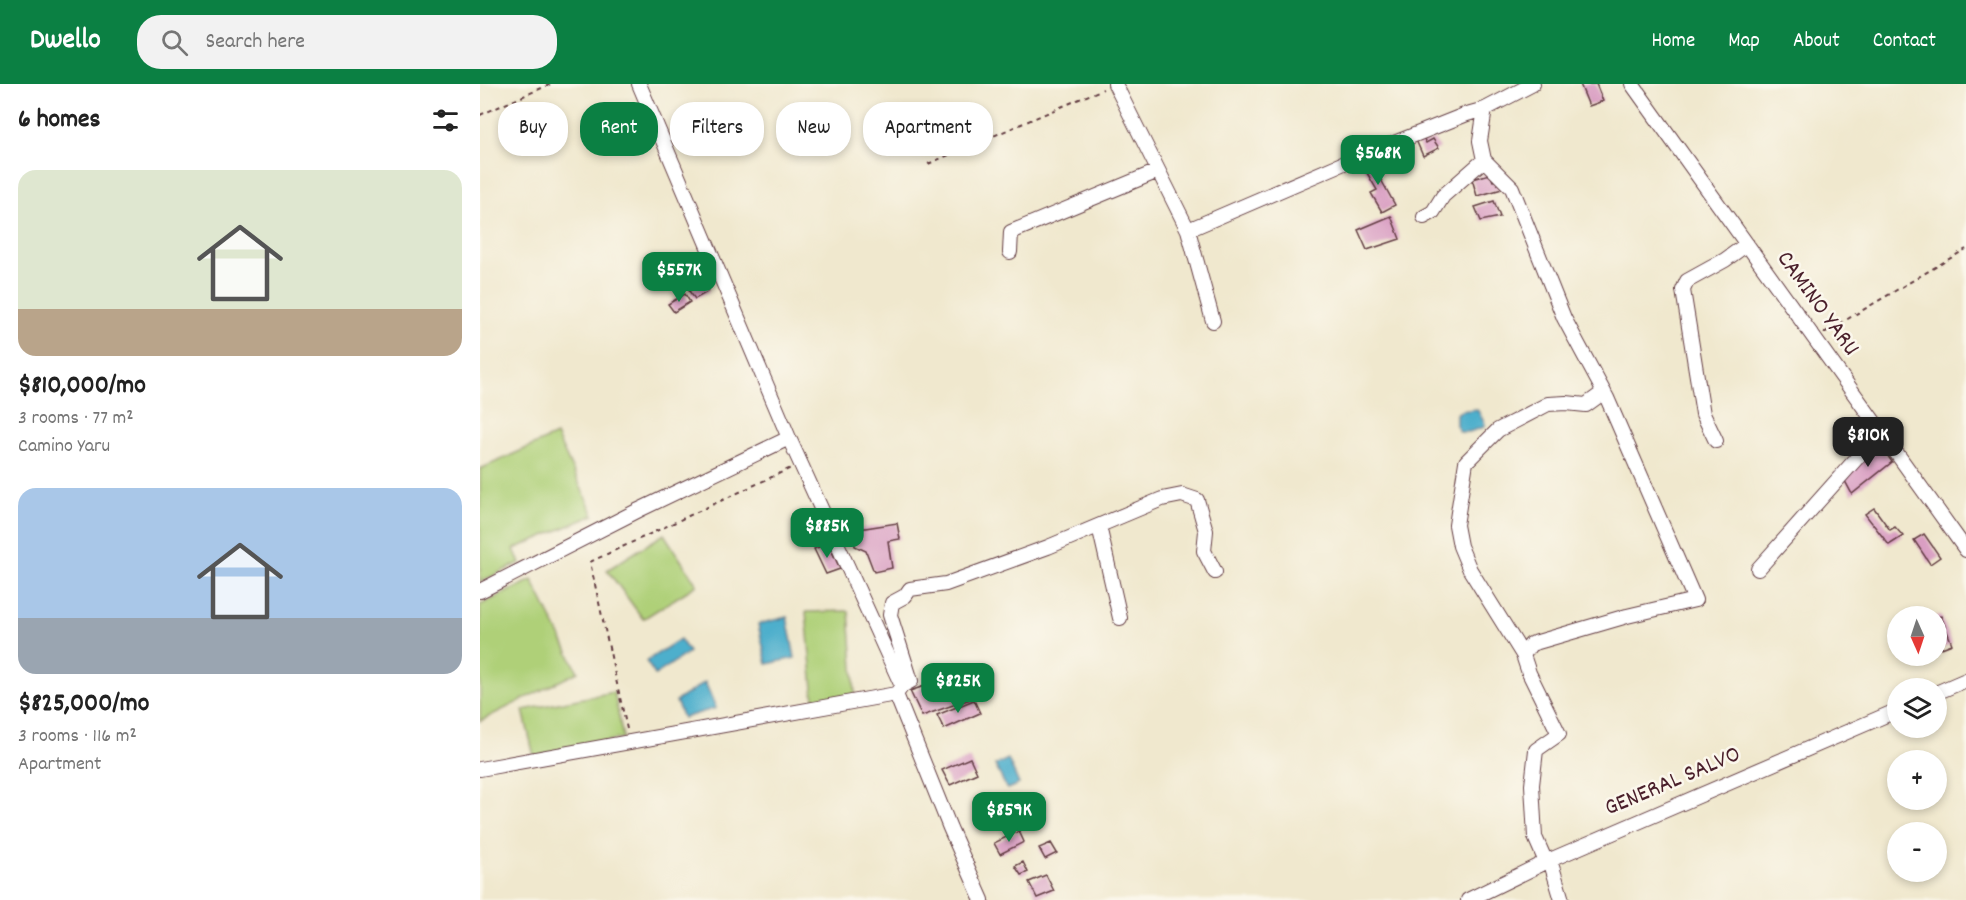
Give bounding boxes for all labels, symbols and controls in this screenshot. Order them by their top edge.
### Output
search box [137,15,557,69]
text: Dwello [30,22,101,62]
icon: search [158,26,191,59]
text: Search here [206,27,305,58]
text: Home [1651,27,1695,57]
text: Map [1728,27,1760,57]
text: About [1793,27,1840,57]
text: Contact [1873,27,1936,57]
text: 6 homes [18,102,100,139]
chip: Buy [498,102,568,156]
chip: Rent [580,102,658,156]
chip: Filters [670,102,764,156]
chip: New [776,102,851,156]
chip: Apartment [863,102,993,156]
icon: filters [429,104,462,137]
pin: $568K [1336,135,1420,186]
text: $568K [1355,140,1401,168]
icon: home [186,209,294,317]
street label: CAMINO YARU [1767,244,1867,364]
pin: $557K [637,252,721,303]
text: $557K [656,257,702,285]
text: $810,000/mo [18,368,146,405]
text: 3 rooms · 77 m² [18,405,134,433]
pin: $810K [1826,417,1910,468]
text: $810K [1847,422,1889,450]
text: Camino Yaru [18,433,110,461]
pin: $885K [785,508,869,559]
text: $885K [805,513,849,541]
icon: home [186,527,294,635]
north arrow [1887,606,1947,666]
map controls [1887,606,1947,882]
pin: $825K [916,663,1000,714]
text: $825K [935,668,981,696]
button: layers [1887,678,1947,738]
text: $825,000/mo [18,686,149,723]
text: 3 rooms · 116 m² [18,723,137,751]
street label: GENERAL SALVO [1600,738,1746,826]
button: + [1887,750,1947,810]
text: Apartment [18,751,101,779]
pin: $859K [967,792,1051,843]
text: $859K [986,797,1032,825]
button: − [1887,822,1947,882]

